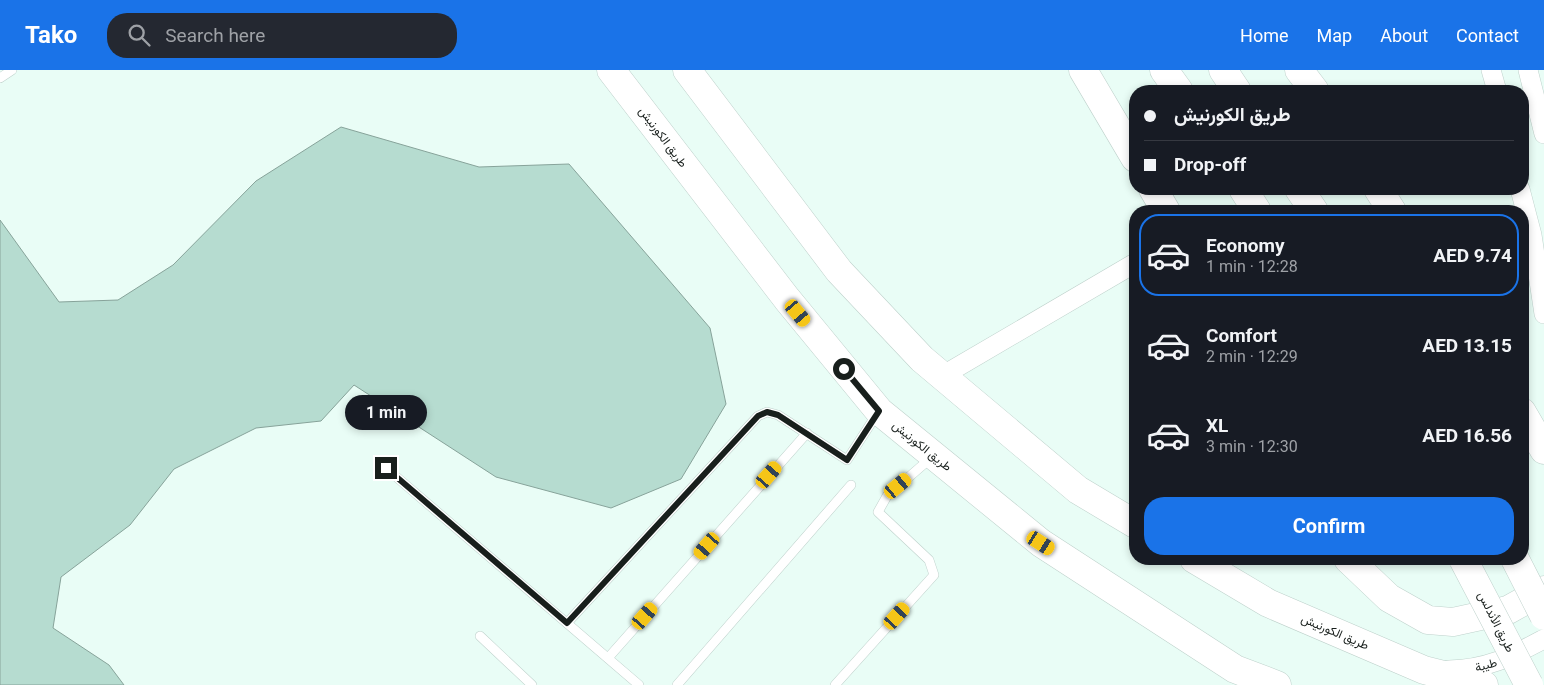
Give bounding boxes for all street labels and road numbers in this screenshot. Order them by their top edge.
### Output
street label: طريق الكورنيش [635,104,690,171]
street label: طريق الكورنيش [889,418,955,475]
street label: طريق الأندلس [1474,589,1517,655]
street label: طريق الكورنيش [1299,611,1371,654]
street label: طيبة [1473,655,1499,675]

